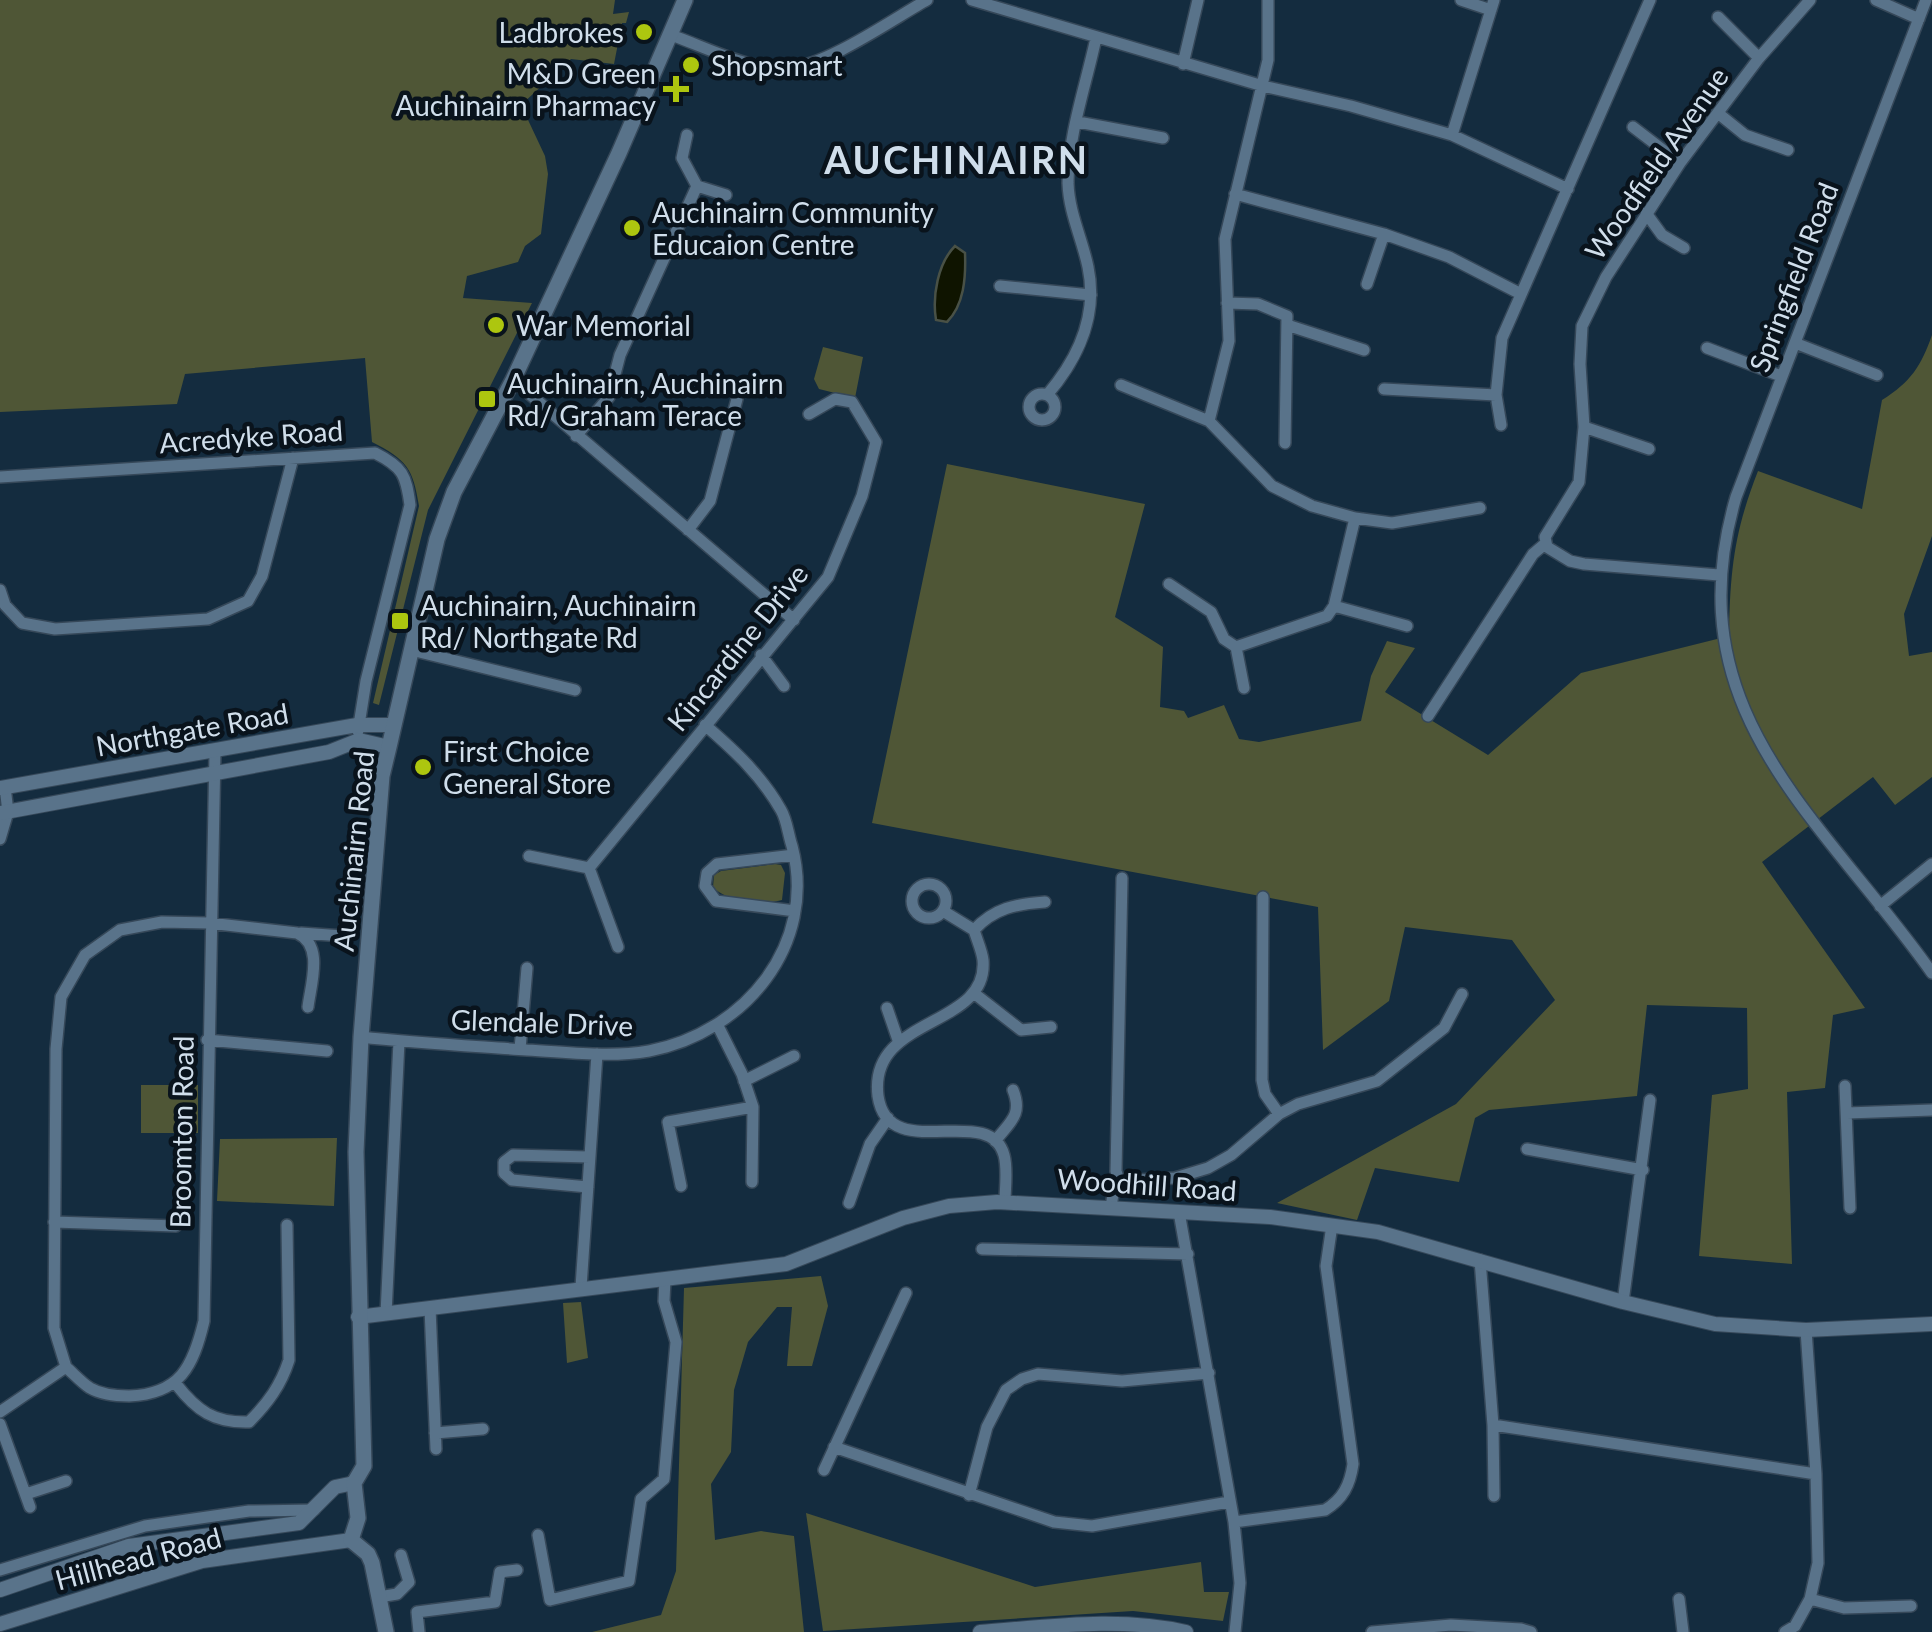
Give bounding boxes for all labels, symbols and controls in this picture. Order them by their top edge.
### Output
place label: Ladbrokes [499,15,624,49]
marker: Ladbrokes [633,21,655,43]
place label: Shopsmart [711,48,842,82]
marker: Shopsmart [680,54,702,76]
place label: M&D Green Auchinairn Pharmacy [396,56,657,122]
street label: Woodfield Avenue [1577,60,1735,266]
marker: M&D Green Auchinairn Pharmacy [665,78,687,100]
district label: AUCHINAIRN [823,136,1090,182]
street label: Springfield Road [1741,178,1845,376]
place label: Auchinairn Community Educaion Centre [652,195,935,261]
marker: Auchinairn Community Educaion Centre [621,217,643,239]
place label: War Memorial [516,308,691,342]
marker: War Memorial [485,314,507,336]
place label: Auchinairn, Auchinairn Rd/ Graham Terace [507,366,784,432]
marker: Auchinairn, Auchinairn Rd/ Graham Terace [476,388,498,410]
street label: Acredyke Road [158,413,344,459]
street label: Kincardine Drive [659,557,815,737]
place label: Auchinairn, Auchinairn Rd/ Northgate Rd [420,588,697,654]
marker: Auchinairn, Auchinairn Rd/ Northgate Rd [389,610,411,632]
street label: Northgate Road [93,695,291,763]
place label: First Choice General Store [443,734,611,800]
street label: Auchinairn Road [326,749,380,953]
marker: First Choice General Store [412,756,434,778]
street label: Glendale Drive [450,1002,634,1042]
street label: Broomton Road [162,1035,200,1229]
street label: Woodhill Road [1056,1161,1238,1207]
street label: Hillhead Road [51,1520,225,1596]

